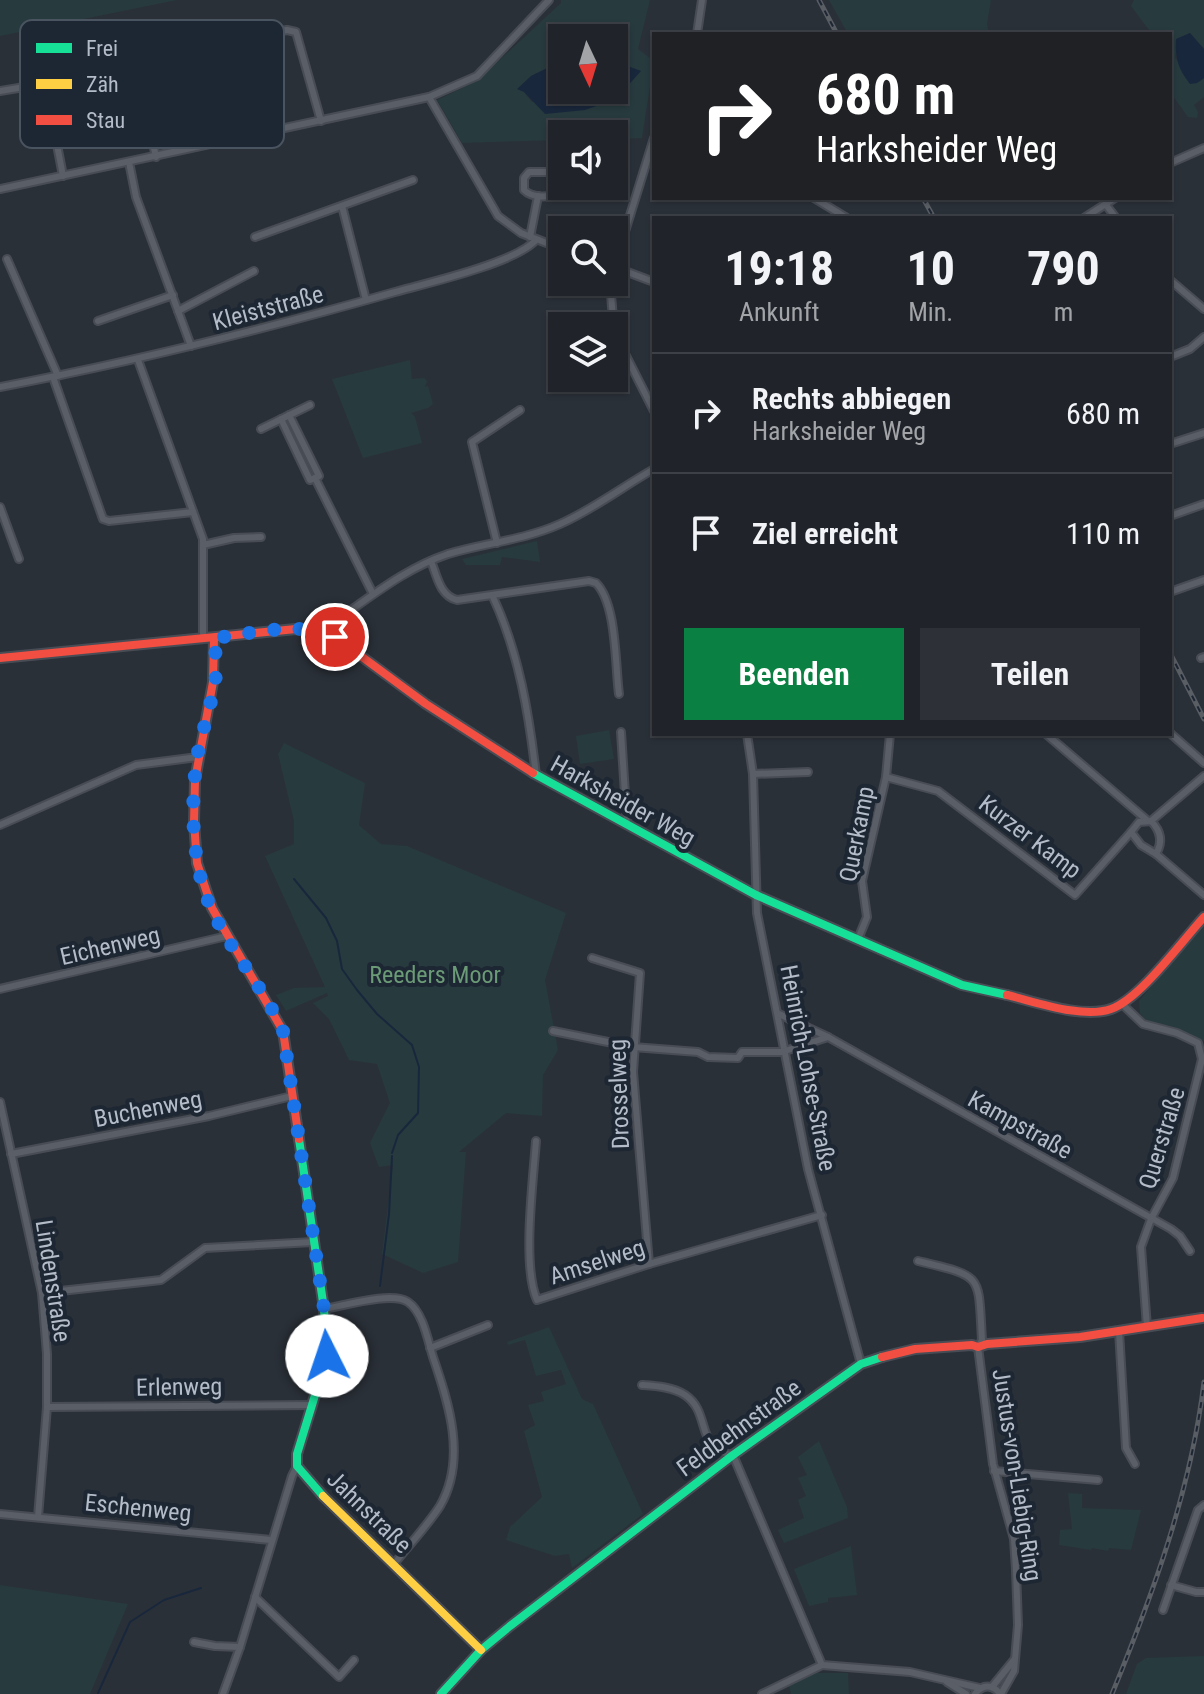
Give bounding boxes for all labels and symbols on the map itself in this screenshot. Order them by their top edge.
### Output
legend [20,20,284,148]
north arrow [548,24,628,104]
text: Frei [86,36,118,61]
text: Zäh [86,72,119,97]
text: Stau [86,108,125,133]
street label: Kleiststraße [210,280,326,336]
pin [301,603,369,671]
street label: Harksheider Weg [546,750,700,852]
street label: Querkamp [834,784,880,884]
street label: Kurzer Kamp [973,790,1087,884]
street label: Eichenweg [57,921,163,971]
park label: Reeders Moor [369,961,501,989]
street label: Heinrich-Lohse-Straße [774,962,842,1174]
street label: Drosselweg [603,1038,635,1150]
street label: Querstraße [1133,1084,1191,1192]
street label: Buchenweg [92,1085,204,1133]
street label: Kampstraße [963,1085,1077,1165]
street label: Lindenstraße [30,1218,76,1344]
street label: Amselweg [546,1233,648,1291]
position arrow [285,1314,369,1398]
street label: Justus-von-Liebig-Ring [986,1367,1048,1583]
street label: Erlenweg [136,1372,222,1402]
street label: Feldbehnstraße [672,1374,806,1482]
street label: Jahnstraße [321,1465,417,1559]
street label: Eschenweg [83,1488,193,1528]

